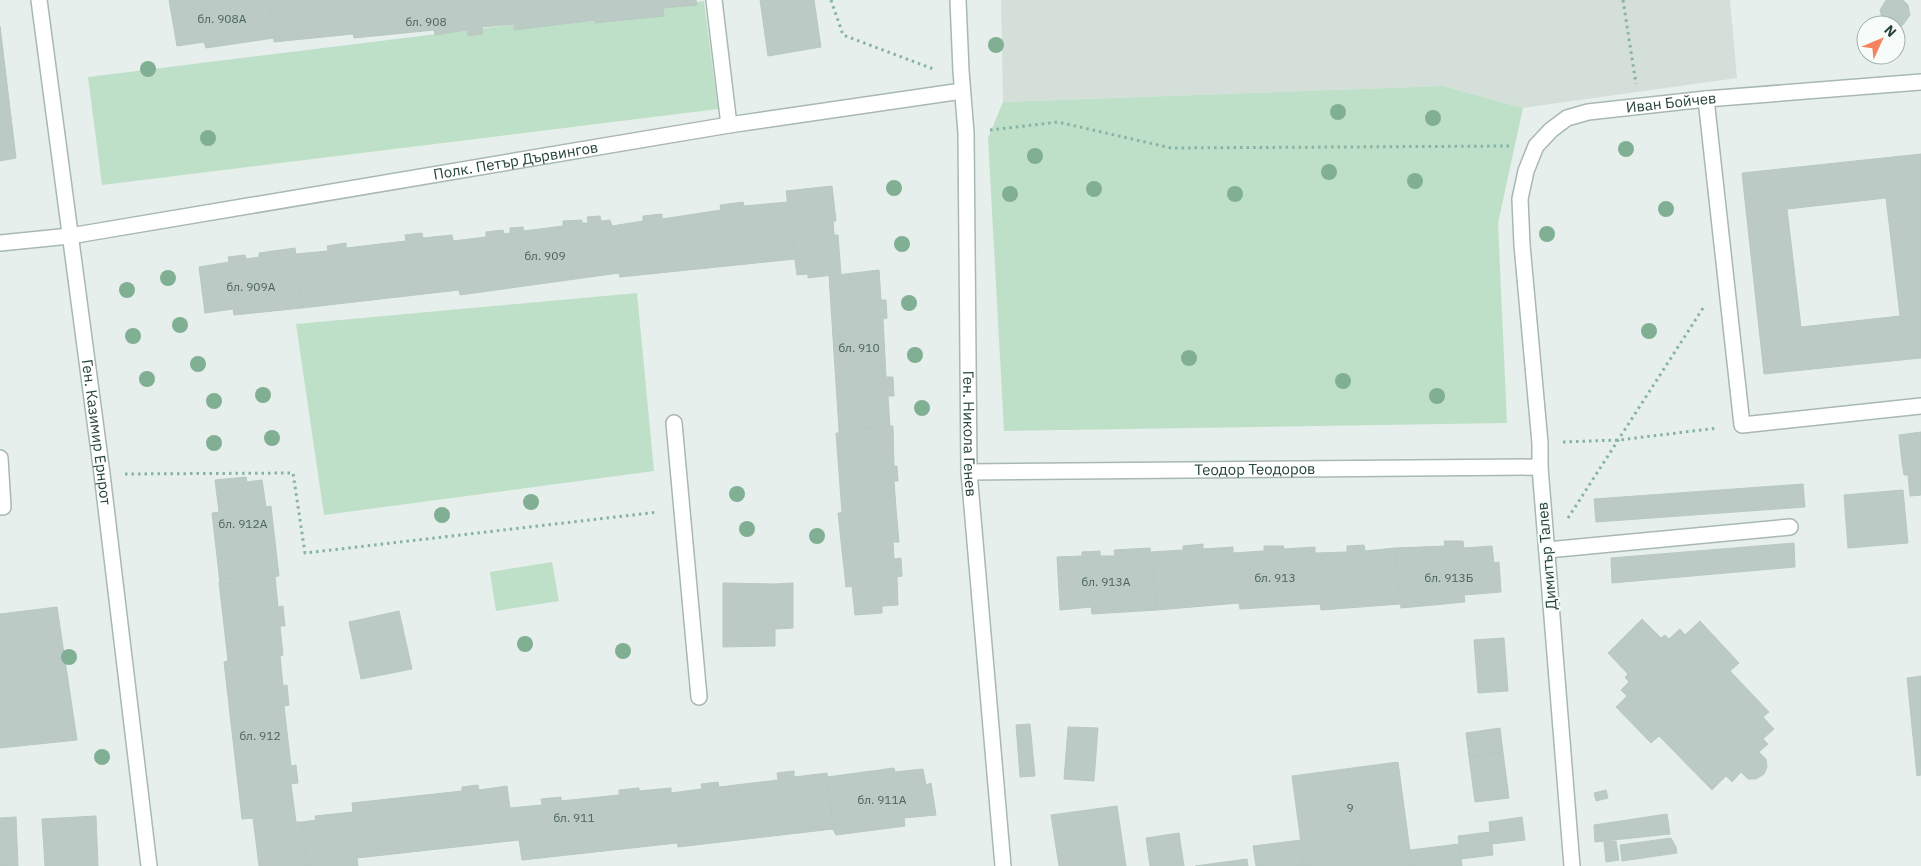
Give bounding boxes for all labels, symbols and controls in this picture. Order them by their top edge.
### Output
house number: бл. 908А [198,11,247,26]
house number: бл. 908 [405,14,447,29]
north arrow [1856,15,1906,65]
text: N [1880,21,1900,41]
street label: Иван Бойчев [1625,88,1717,117]
street label: Полк. Петър Дървингов [432,137,600,184]
house number: бл. 909 [524,248,566,263]
house number: бл. 909А [227,279,276,294]
house number: бл. 910 [838,340,880,355]
street label: Ген. Казимир Ернрот [78,358,116,506]
street label: Ген. Никола Генев [959,371,981,498]
street label: Теодор Теодоров [1194,459,1316,479]
street label: Димитър Талев [1532,501,1561,611]
house number: бл. 912А [219,516,268,531]
house number: бл. 913 [1254,570,1296,585]
house number: бл. 913Б [1425,570,1473,585]
house number: бл. 913А [1082,574,1131,589]
house number: бл. 912 [239,728,281,743]
house number: бл. 911А [858,792,907,807]
house number: 9 [1346,800,1354,815]
house number: бл. 911 [553,810,595,825]

